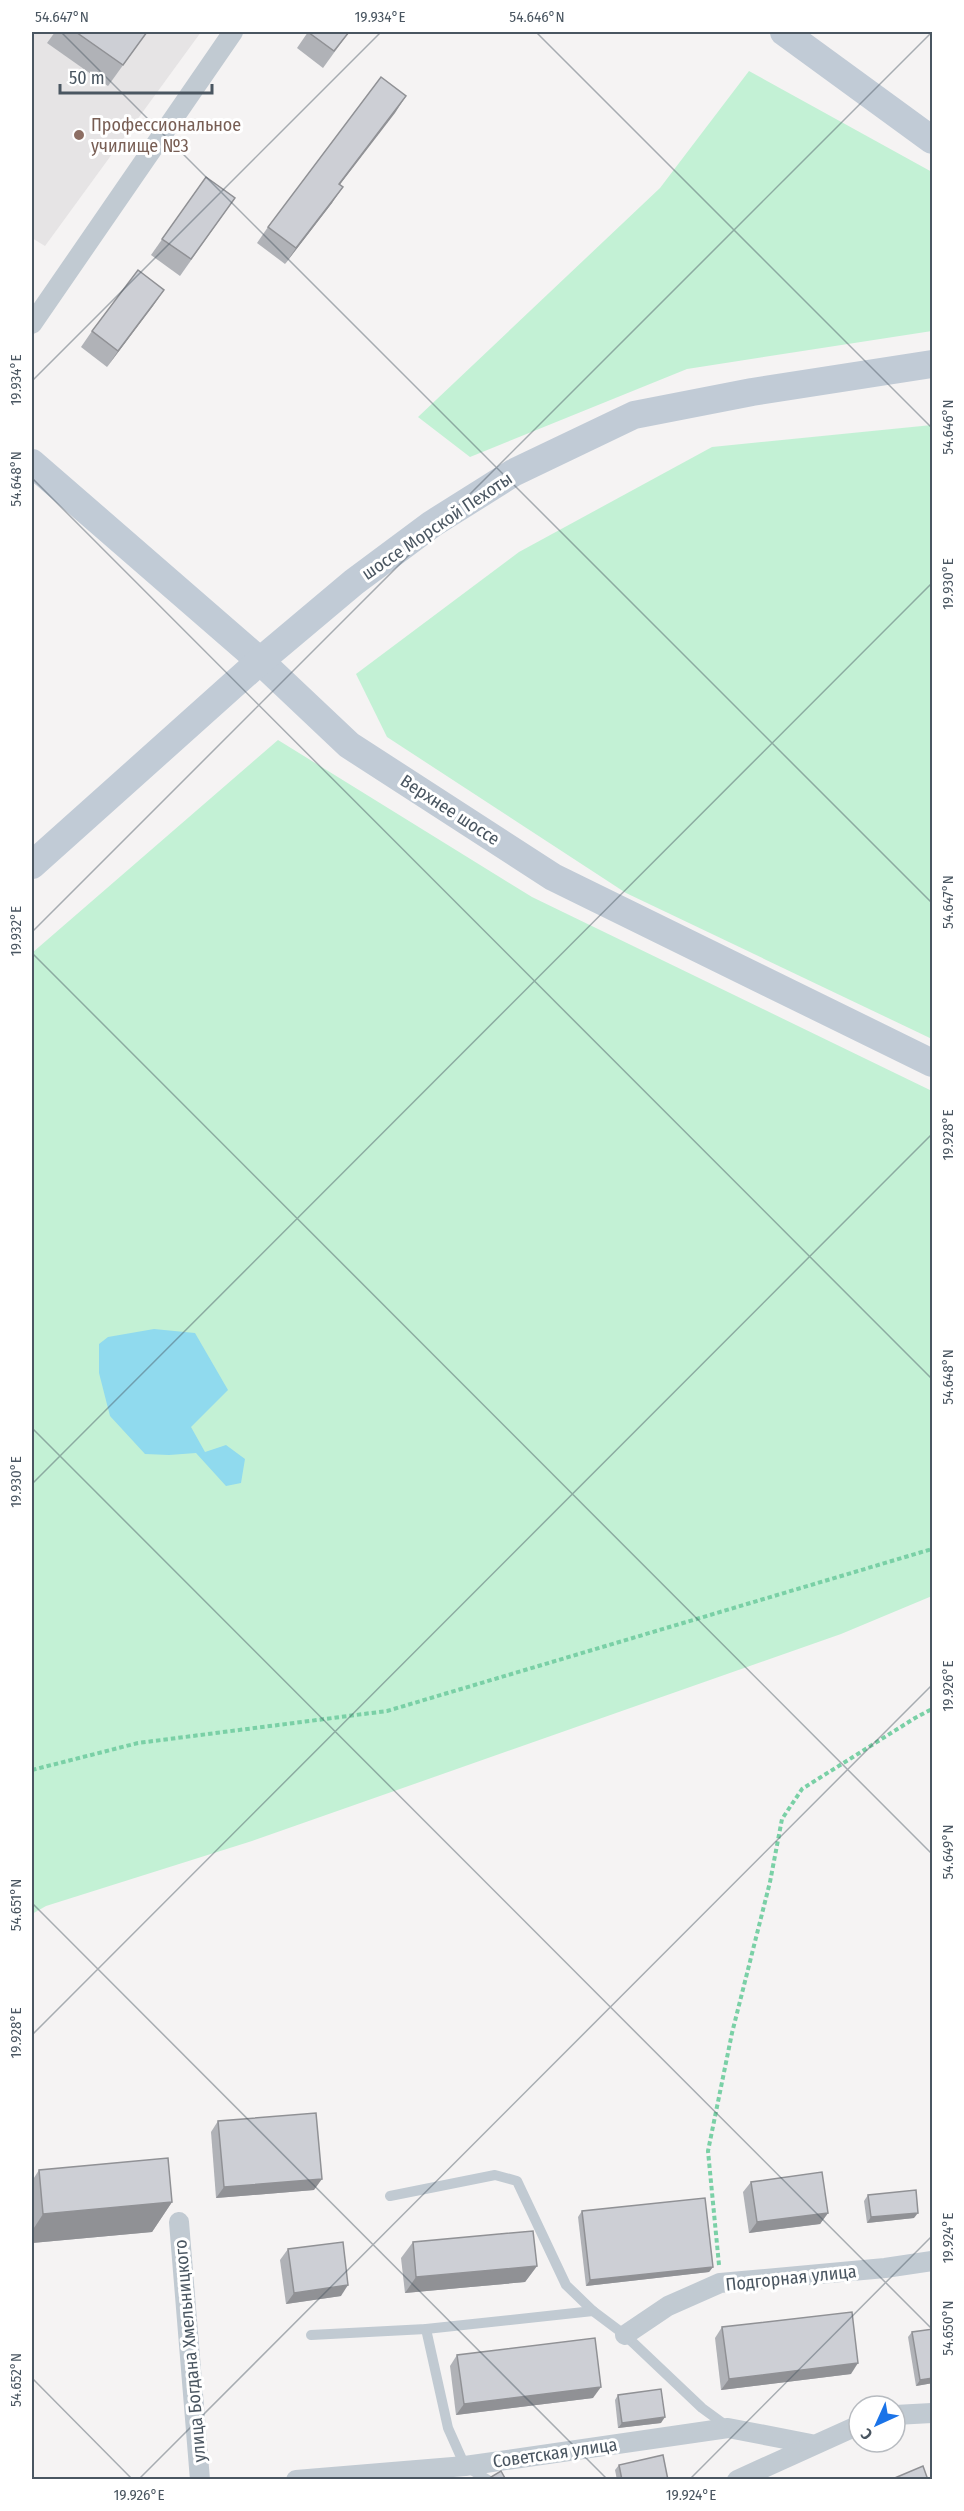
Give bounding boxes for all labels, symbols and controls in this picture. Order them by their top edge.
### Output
text: 54.647°N [35,8,89,26]
text: 19.934°E [355,8,405,26]
text: 54.646°N [509,8,565,26]
scale bar [60,57,212,95]
text: 50 m [69,67,105,89]
place label: Профессиональное училище №3 [91,114,241,157]
marker: Профессиональное училище №3 [72,128,86,142]
text: 19.934°E [7,355,25,405]
text: 54.646°N [939,399,957,455]
text: 54.648°N [7,451,25,507]
street label: шоссе Морской Пехоты [357,467,517,585]
text: 19.930°E [939,558,957,610]
street label: Верхнее шоссе [396,770,504,850]
text: 54.647°N [939,875,957,929]
text: 19.932°E [7,906,25,956]
text: 19.928°E [939,1109,957,1161]
text: 54.648°N [939,1349,957,1405]
text: 19.930°E [7,1456,25,1508]
text: 19.926°E [939,1661,957,1711]
text: 54.649°N [939,1824,957,1880]
text: 54.651°N [7,1879,25,1931]
text: 19.928°E [7,2007,25,2059]
text: 19.924°E [939,2213,957,2263]
street label: улица Богдана Хмельницкого [169,2239,211,2463]
street label: Подгорная улица [724,2260,858,2296]
text: 54.650°N [939,2300,957,2356]
text: 54.652°N [7,2353,25,2407]
north arrow [847,2394,907,2454]
text: С [857,2424,876,2444]
street label: Советская улица [491,2433,619,2473]
text: 19.926°E [114,2486,164,2504]
text: 19.924°E [666,2486,716,2504]

